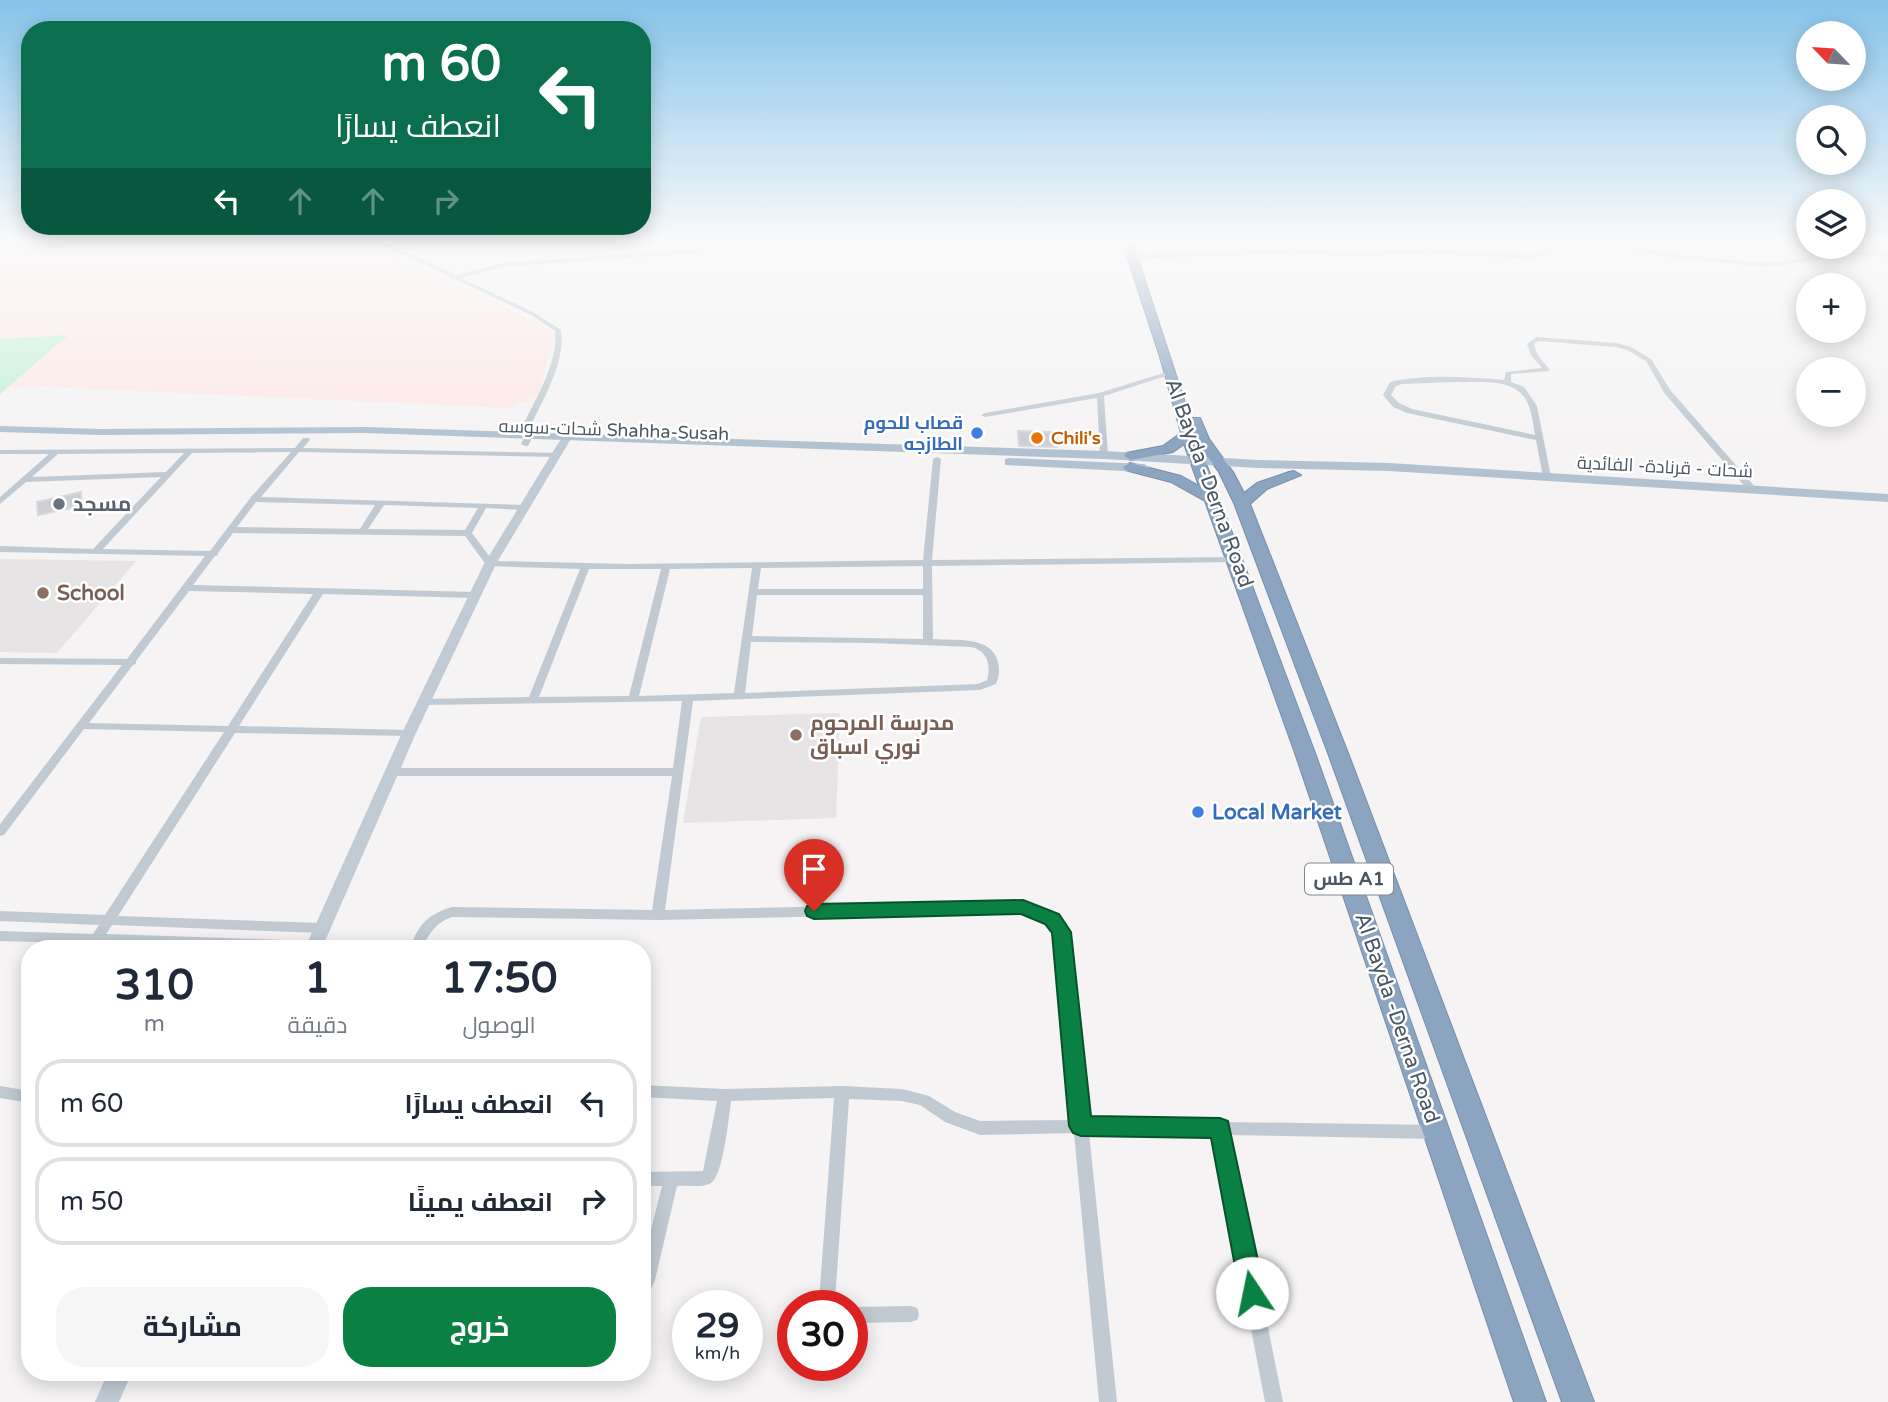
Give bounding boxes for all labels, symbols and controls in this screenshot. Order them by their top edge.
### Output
north arrow [1796,21,1866,91]
map controls [1796,21,1866,427]
text: 60 m [382,35,501,94]
icon: left [525,49,616,140]
button: search [1796,105,1866,175]
text: انعطف يسارًا [335,108,501,146]
icon: left [208,182,246,220]
icon: ahead [281,182,319,220]
icon: ahead [354,182,392,220]
icon: right [427,182,465,220]
button: layers [1796,189,1866,259]
button: + [1796,273,1866,343]
button: − [1796,357,1866,427]
street label: Al Bayda -Derna Road [1160,375,1258,591]
place label: قصاب للحوم الطازجه [864,412,963,455]
street label: شحات-سوسه Shahha-Susah [498,415,730,445]
marker: قصاب للحوم الطازجه [969,425,985,441]
place label: Chili's [1051,427,1101,449]
marker: Chili's [1029,430,1045,446]
street label: شحات - قرنادة- الفائدية [1577,451,1753,483]
place label: مسجد [73,492,131,517]
marker: مسجد [51,496,67,512]
place label: School [57,581,125,606]
marker: School [35,585,51,601]
place label: مدرسة المرحوم نوري اسباق [810,711,954,764]
marker: مدرسة المرحوم نوري اسباق [788,727,804,743]
place label: Local Market [1212,800,1342,825]
marker: Local Market [1190,804,1206,820]
pin [784,839,844,911]
icon: arrive [795,850,833,888]
road number: طس A1 [1305,864,1393,894]
street label: Al Bayda -Derna Road [1349,910,1445,1126]
text: 1 [304,953,331,1004]
text: 17:50 [441,953,557,1004]
text: 310 [115,960,194,1011]
text: m [144,1010,165,1038]
text: دقيقة [287,1012,347,1040]
text: الوصول [463,1012,536,1040]
icon: left [574,1084,612,1122]
text: 60 m [60,1088,123,1119]
text: انعطف يسارًا [404,1089,553,1120]
icon: right [574,1182,612,1220]
text: 50 m [60,1186,123,1217]
text: انعطف يمينًا [408,1187,553,1218]
position arrow [1215,1256,1289,1330]
button: مشاركة [56,1287,329,1367]
button: خروج [343,1287,616,1367]
speed limit sign: 30 [777,1290,868,1381]
text: 29 [696,1305,739,1347]
text: km/h [695,1342,740,1364]

